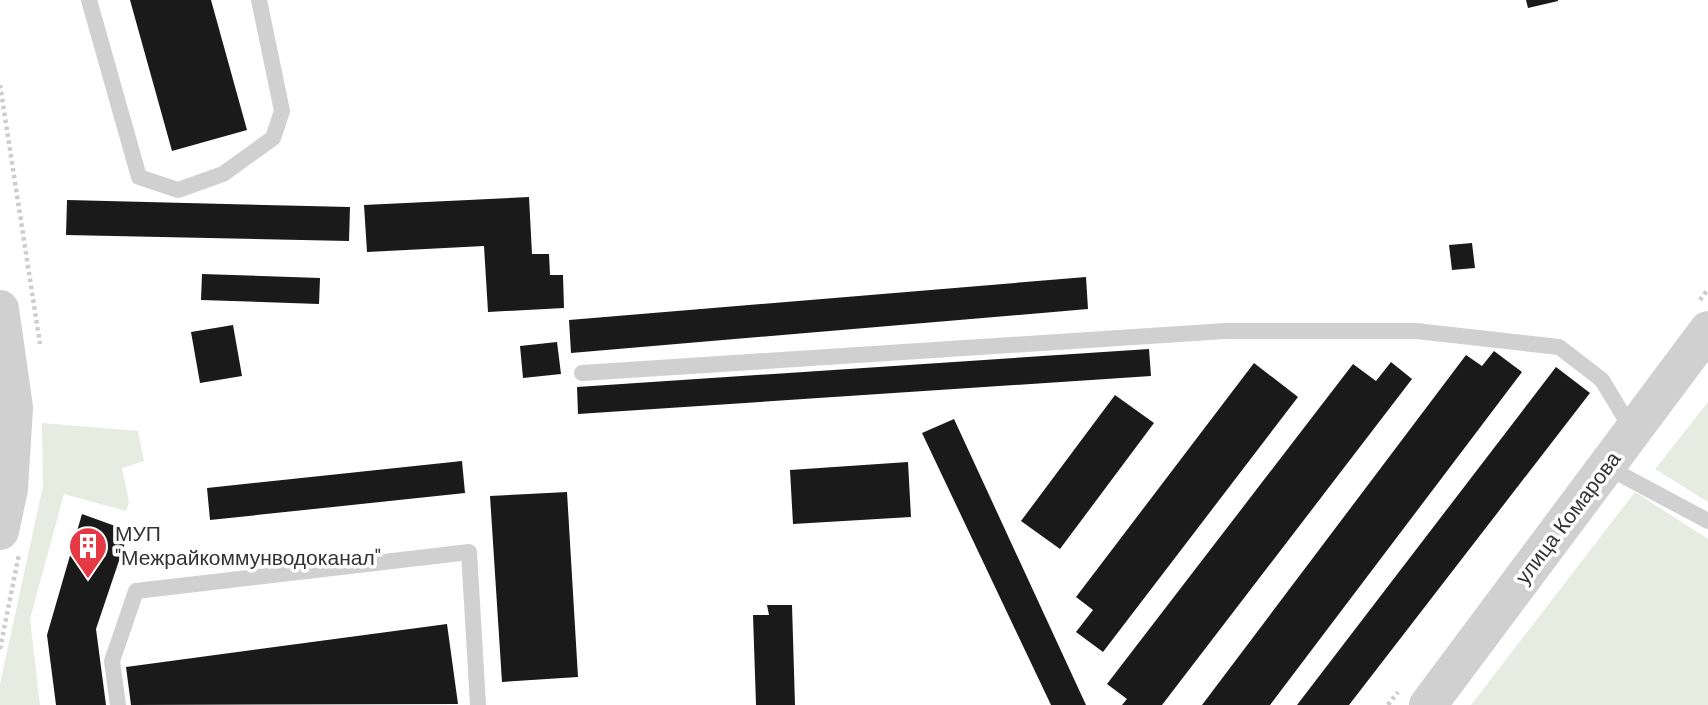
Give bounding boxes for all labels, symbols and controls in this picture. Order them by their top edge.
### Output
street label: улица Комарова [1509,446,1627,590]
place label: МУП "Межрайкоммунводоканал" [115,520,381,572]
building icon: МУП "Межрайкоммунводоканал" [67,525,109,580]

